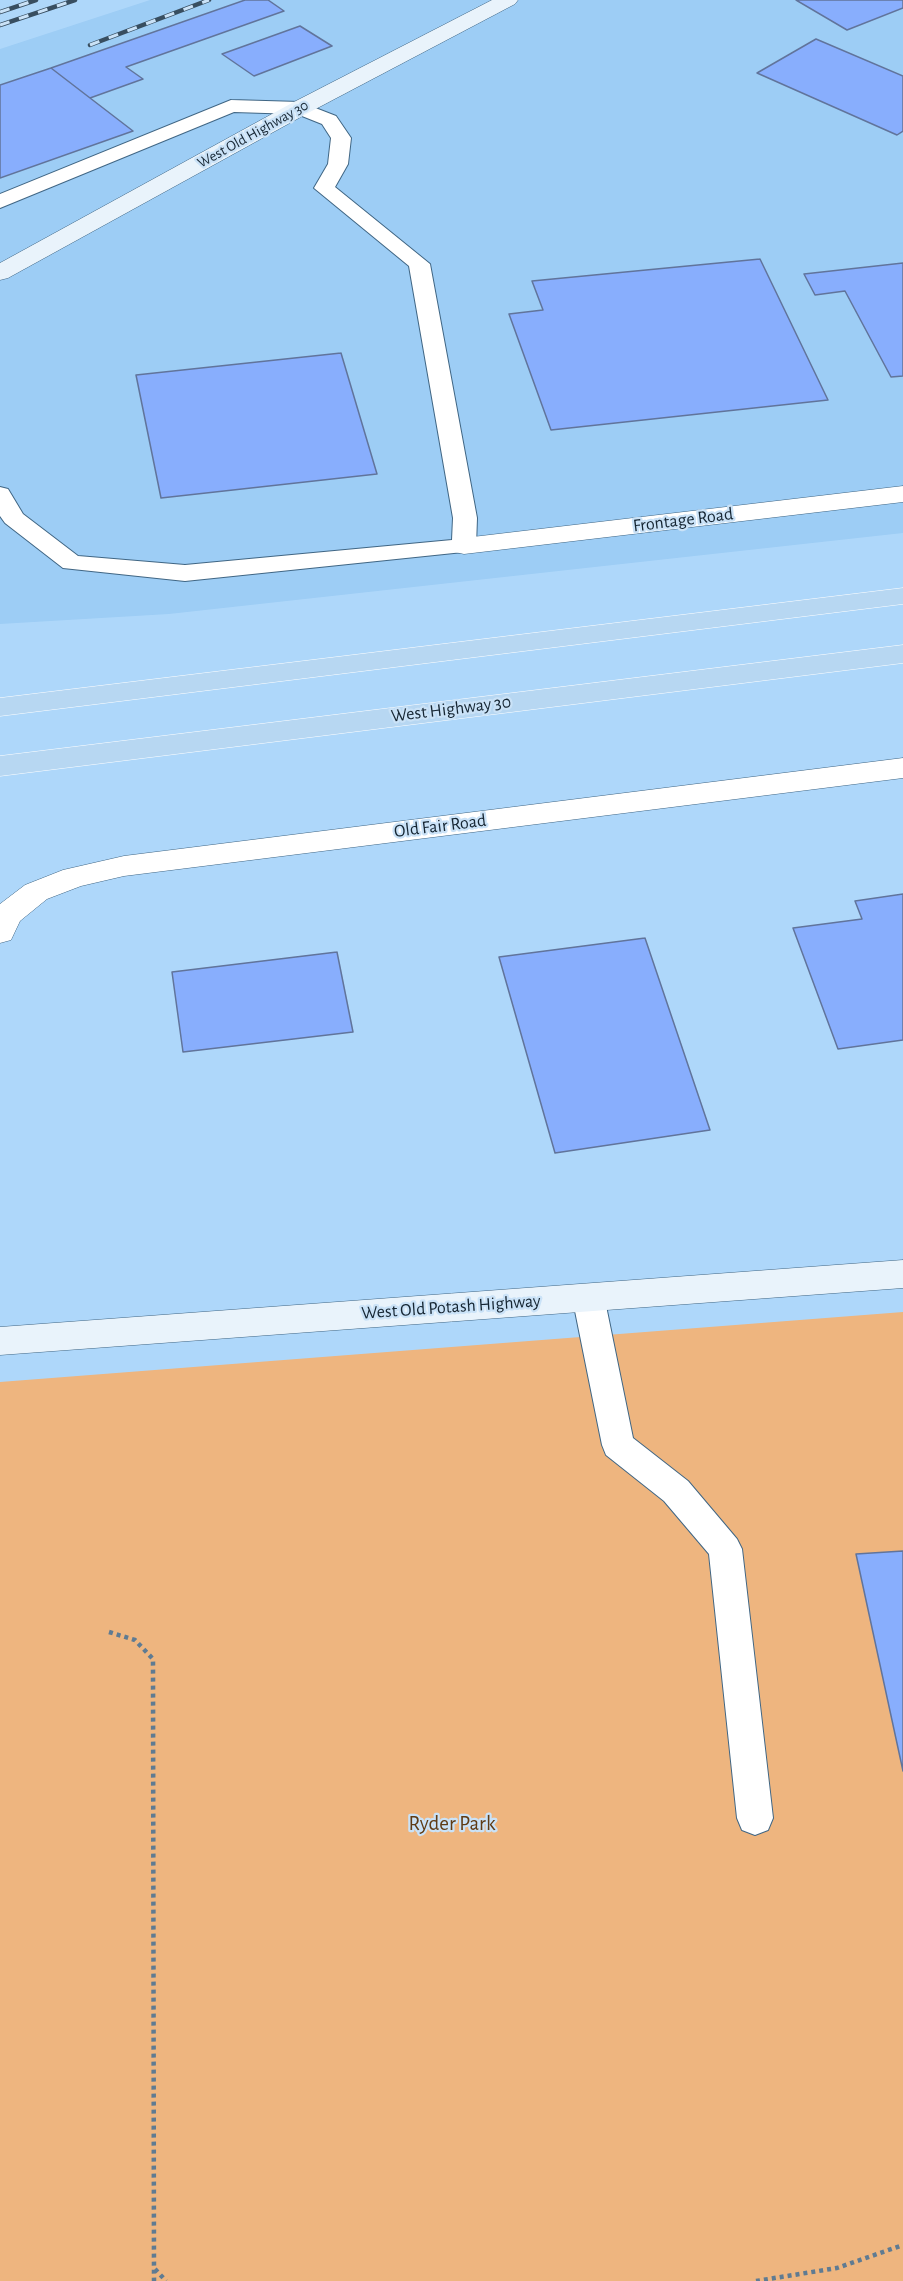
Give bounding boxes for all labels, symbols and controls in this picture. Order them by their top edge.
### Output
street label: West Old Highway 30 [194,96,312,172]
street label: Frontage Road [632,503,734,537]
street label: West Highway 30 [390,691,512,727]
street label: Old Fair Road [393,810,487,842]
street label: West Old Potash Highway [361,1290,541,1324]
park label: Ryder Park [409,1811,495,1837]

